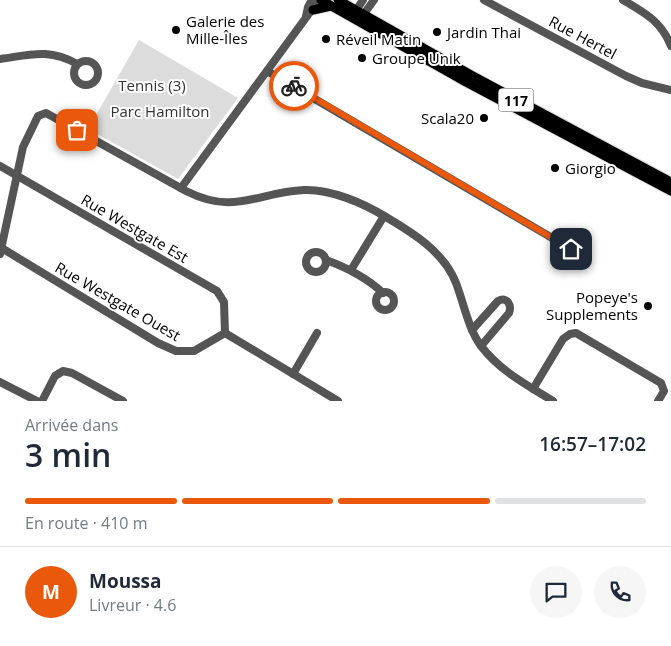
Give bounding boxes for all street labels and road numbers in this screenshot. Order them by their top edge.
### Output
street label: Rue Hertel [546,11,620,63]
road number: 117 [498,88,534,112]
street label: Rue Westgate Est [78,189,192,267]
street label: Rue Westgate Ouest [52,257,184,345]

